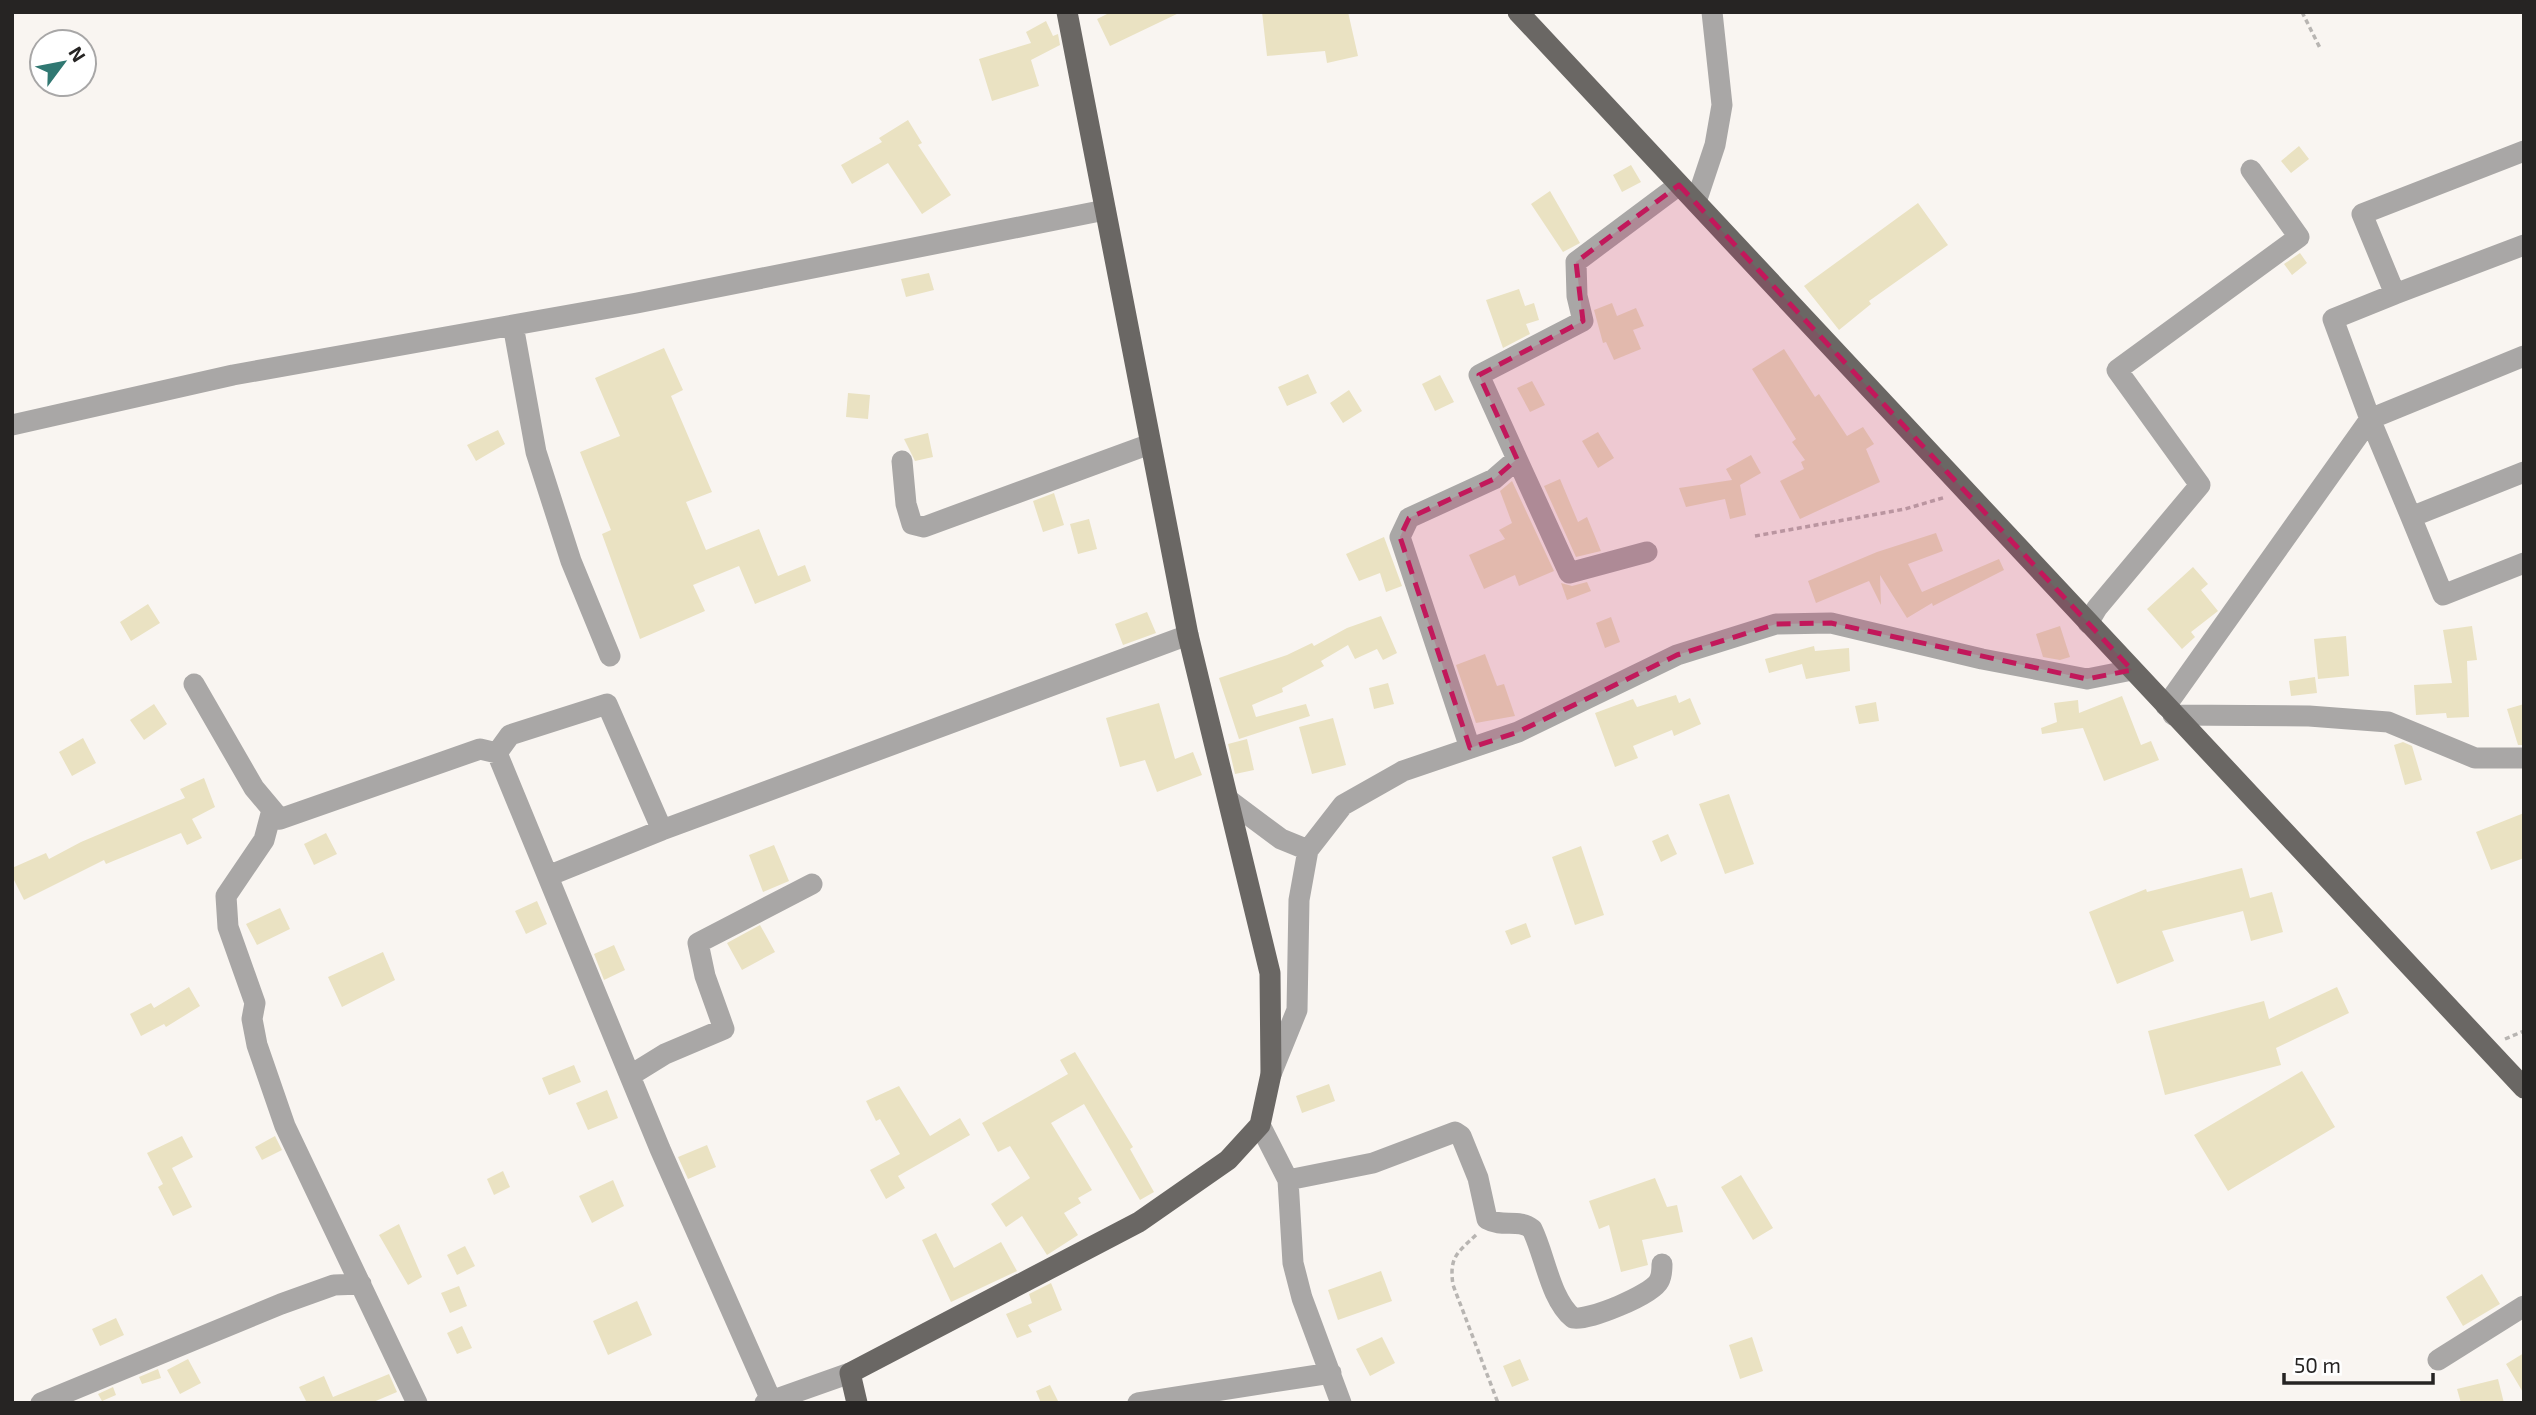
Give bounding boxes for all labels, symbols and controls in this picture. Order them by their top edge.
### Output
north arrow [28,28,98,98]
text: N [64,42,91,66]
scale bar [2284,1342,2433,1386]
text: 50 m [2294,1352,2341,1377]

